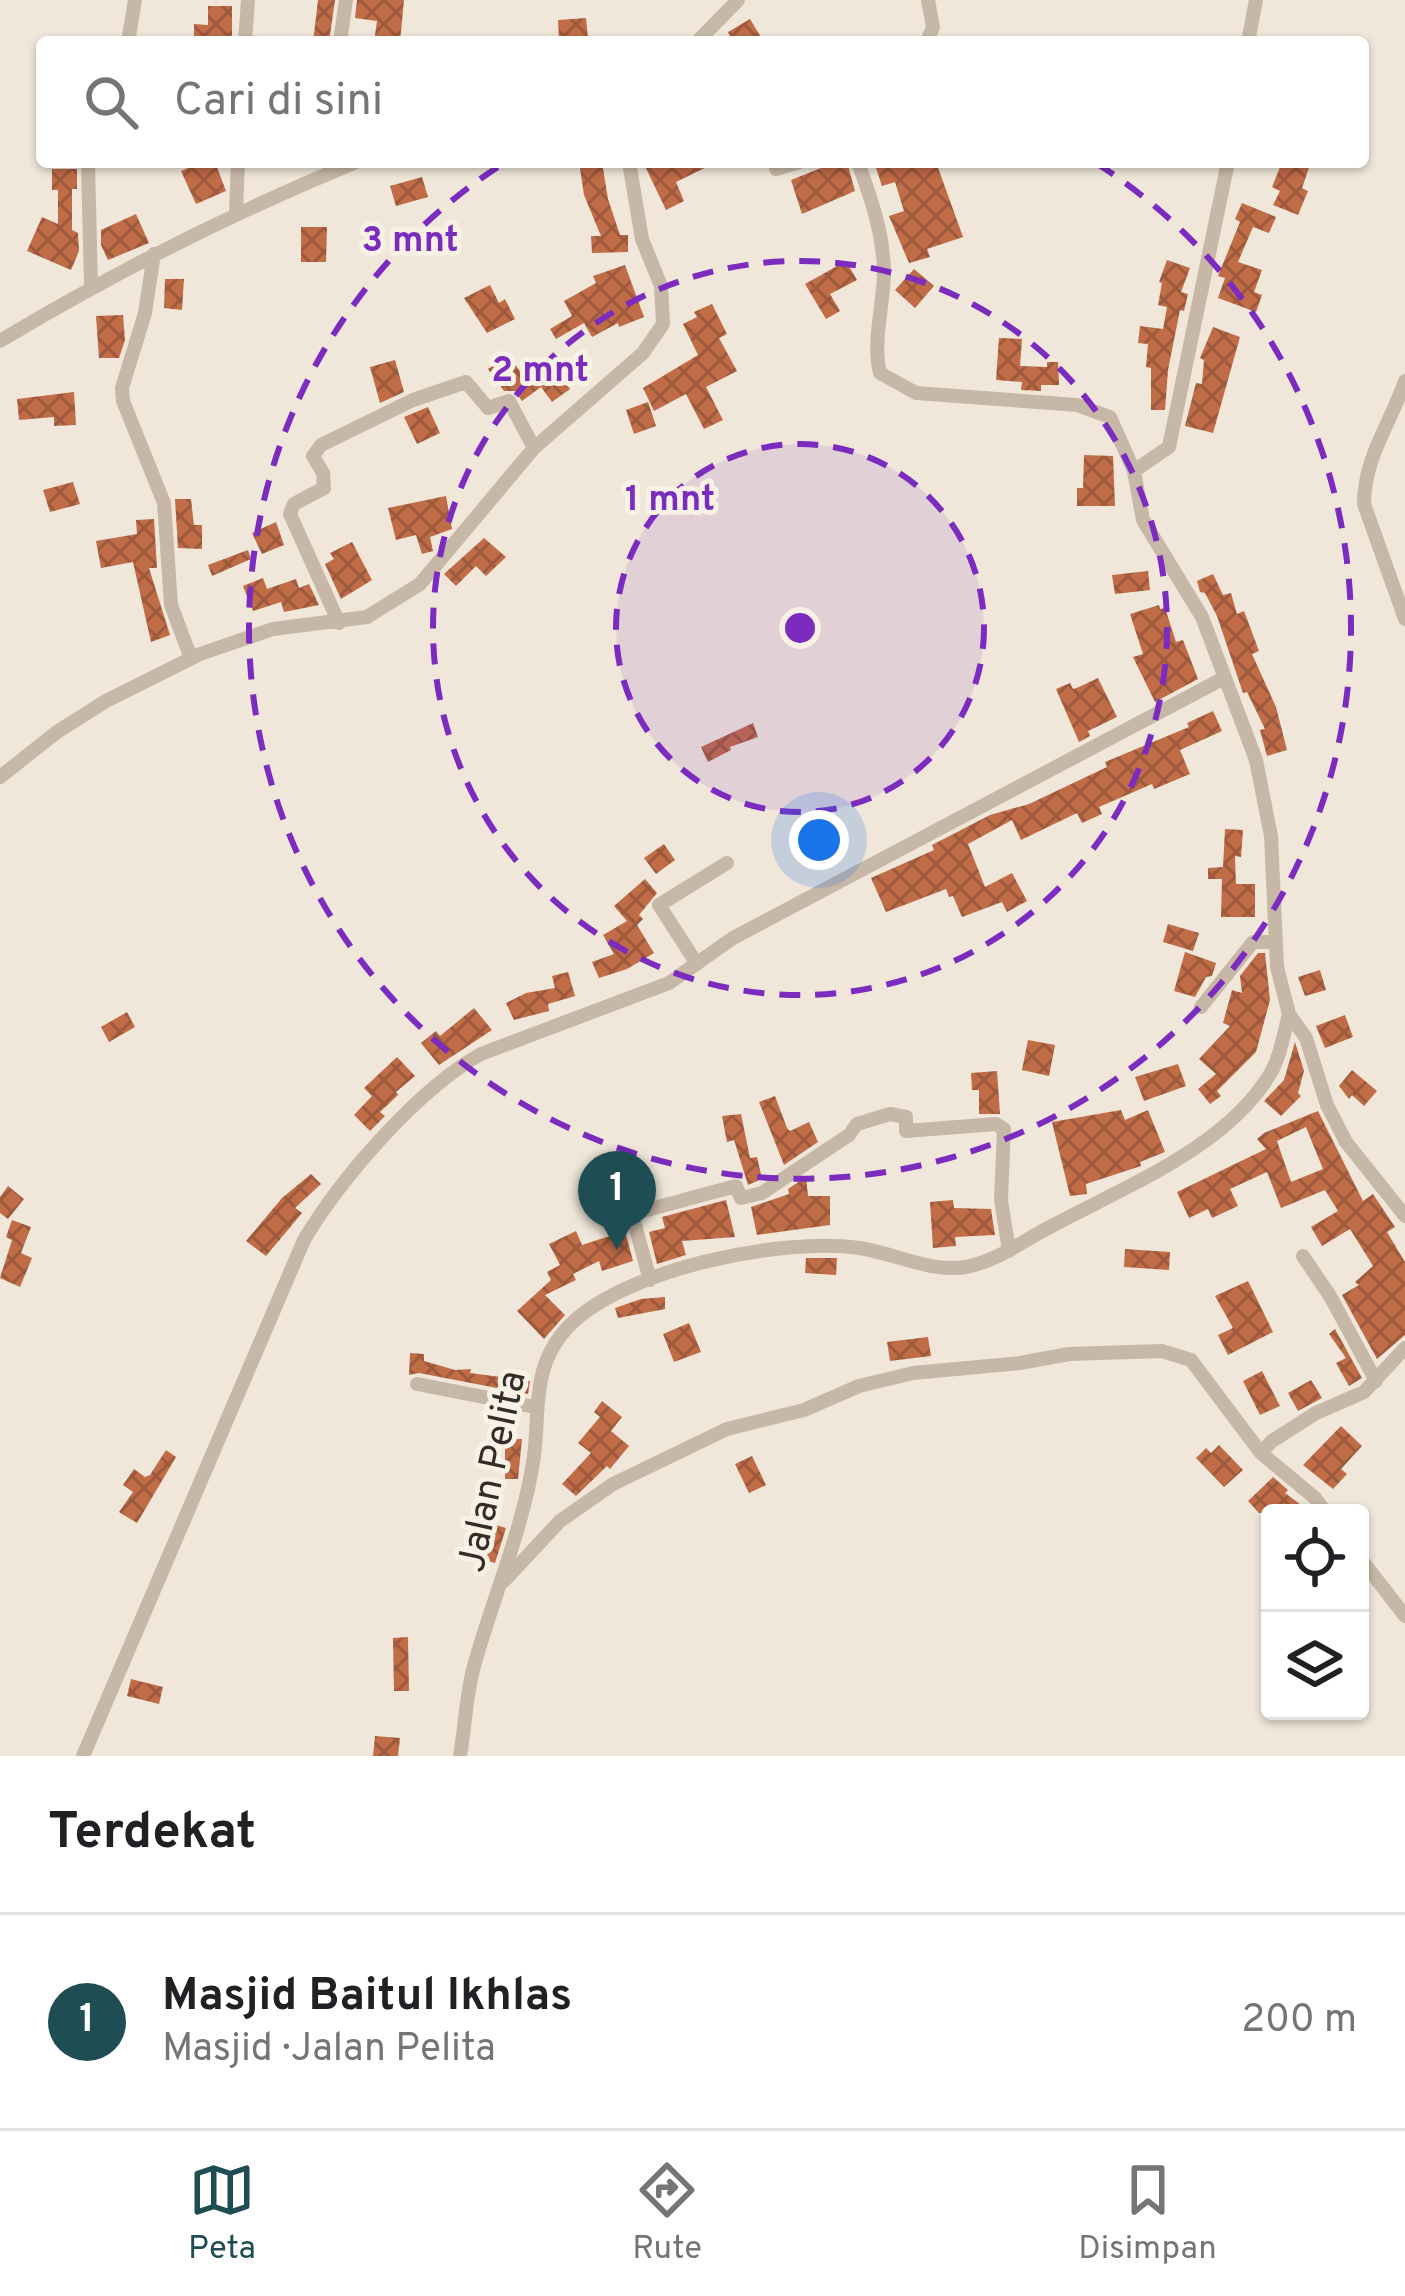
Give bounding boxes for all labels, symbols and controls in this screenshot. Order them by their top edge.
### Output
search box [36,36,1369,168]
icon: search [78,69,144,135]
text: Cari di sini [174,74,383,131]
text: 3 mnt [361,219,459,265]
text: 2 mnt [491,349,589,395]
text: 1 mnt [625,478,715,524]
centre of rings [779,607,821,649]
your location [789,810,849,870]
pin: 1 [578,1151,656,1250]
street label: Jalan Pelita [449,1367,540,1577]
map controls [1261,1504,1369,1720]
button: locate [1261,1504,1369,1612]
button: layers [1261,1612,1369,1720]
text: Terdekat [48,1802,256,1867]
text: Masjid Baitul Ikhlas [162,1969,572,2026]
text: 1 [79,1997,95,2046]
text: 200 m [1241,1997,1357,2046]
text: Masjid · Jalan Pelita [162,2026,496,2075]
tab: Peta [188,2157,256,2271]
tab: Rute [632,2157,702,2271]
tab: Disimpan [1078,2157,1217,2271]

